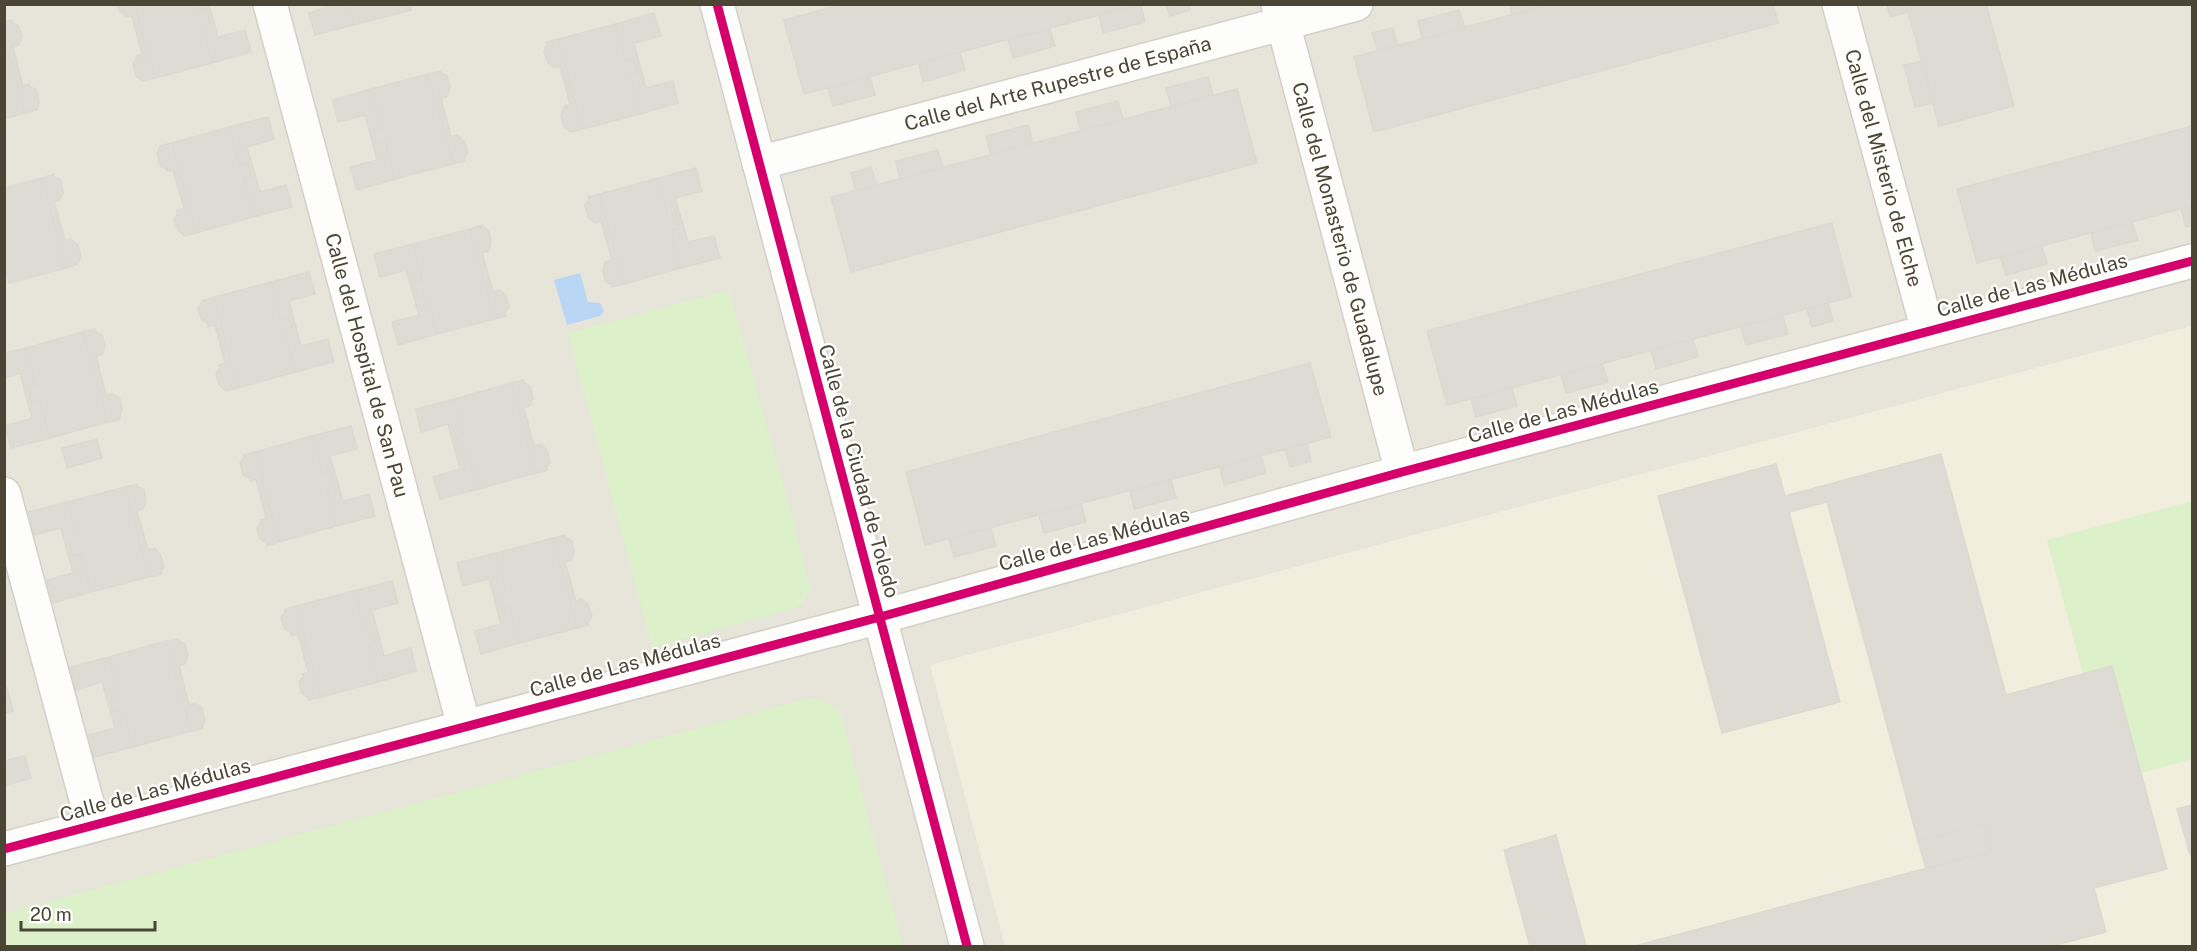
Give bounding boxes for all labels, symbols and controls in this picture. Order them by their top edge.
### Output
street label: Calle del Arte Rupestre de España [902,31,1214,136]
street label: Calle del Misterio de Elche [1840,46,1927,290]
street label: Calle del Monasterio de Guadalupe [1287,79,1393,399]
street label: Calle del Hospital de San Pau [320,230,414,500]
street label: Calle de Las Médulas [1934,248,2130,322]
street label: Calle de la Ciudad de Toledo [814,342,904,600]
street label: Calle de Las Médulas [1465,374,1661,448]
street label: Calle de Las Médulas [996,502,1192,576]
street label: Calle de Las Médulas [527,628,723,702]
street label: Calle de Las Médulas [57,753,253,827]
scale bar [21,894,154,932]
text: 20 m [30,904,72,925]

